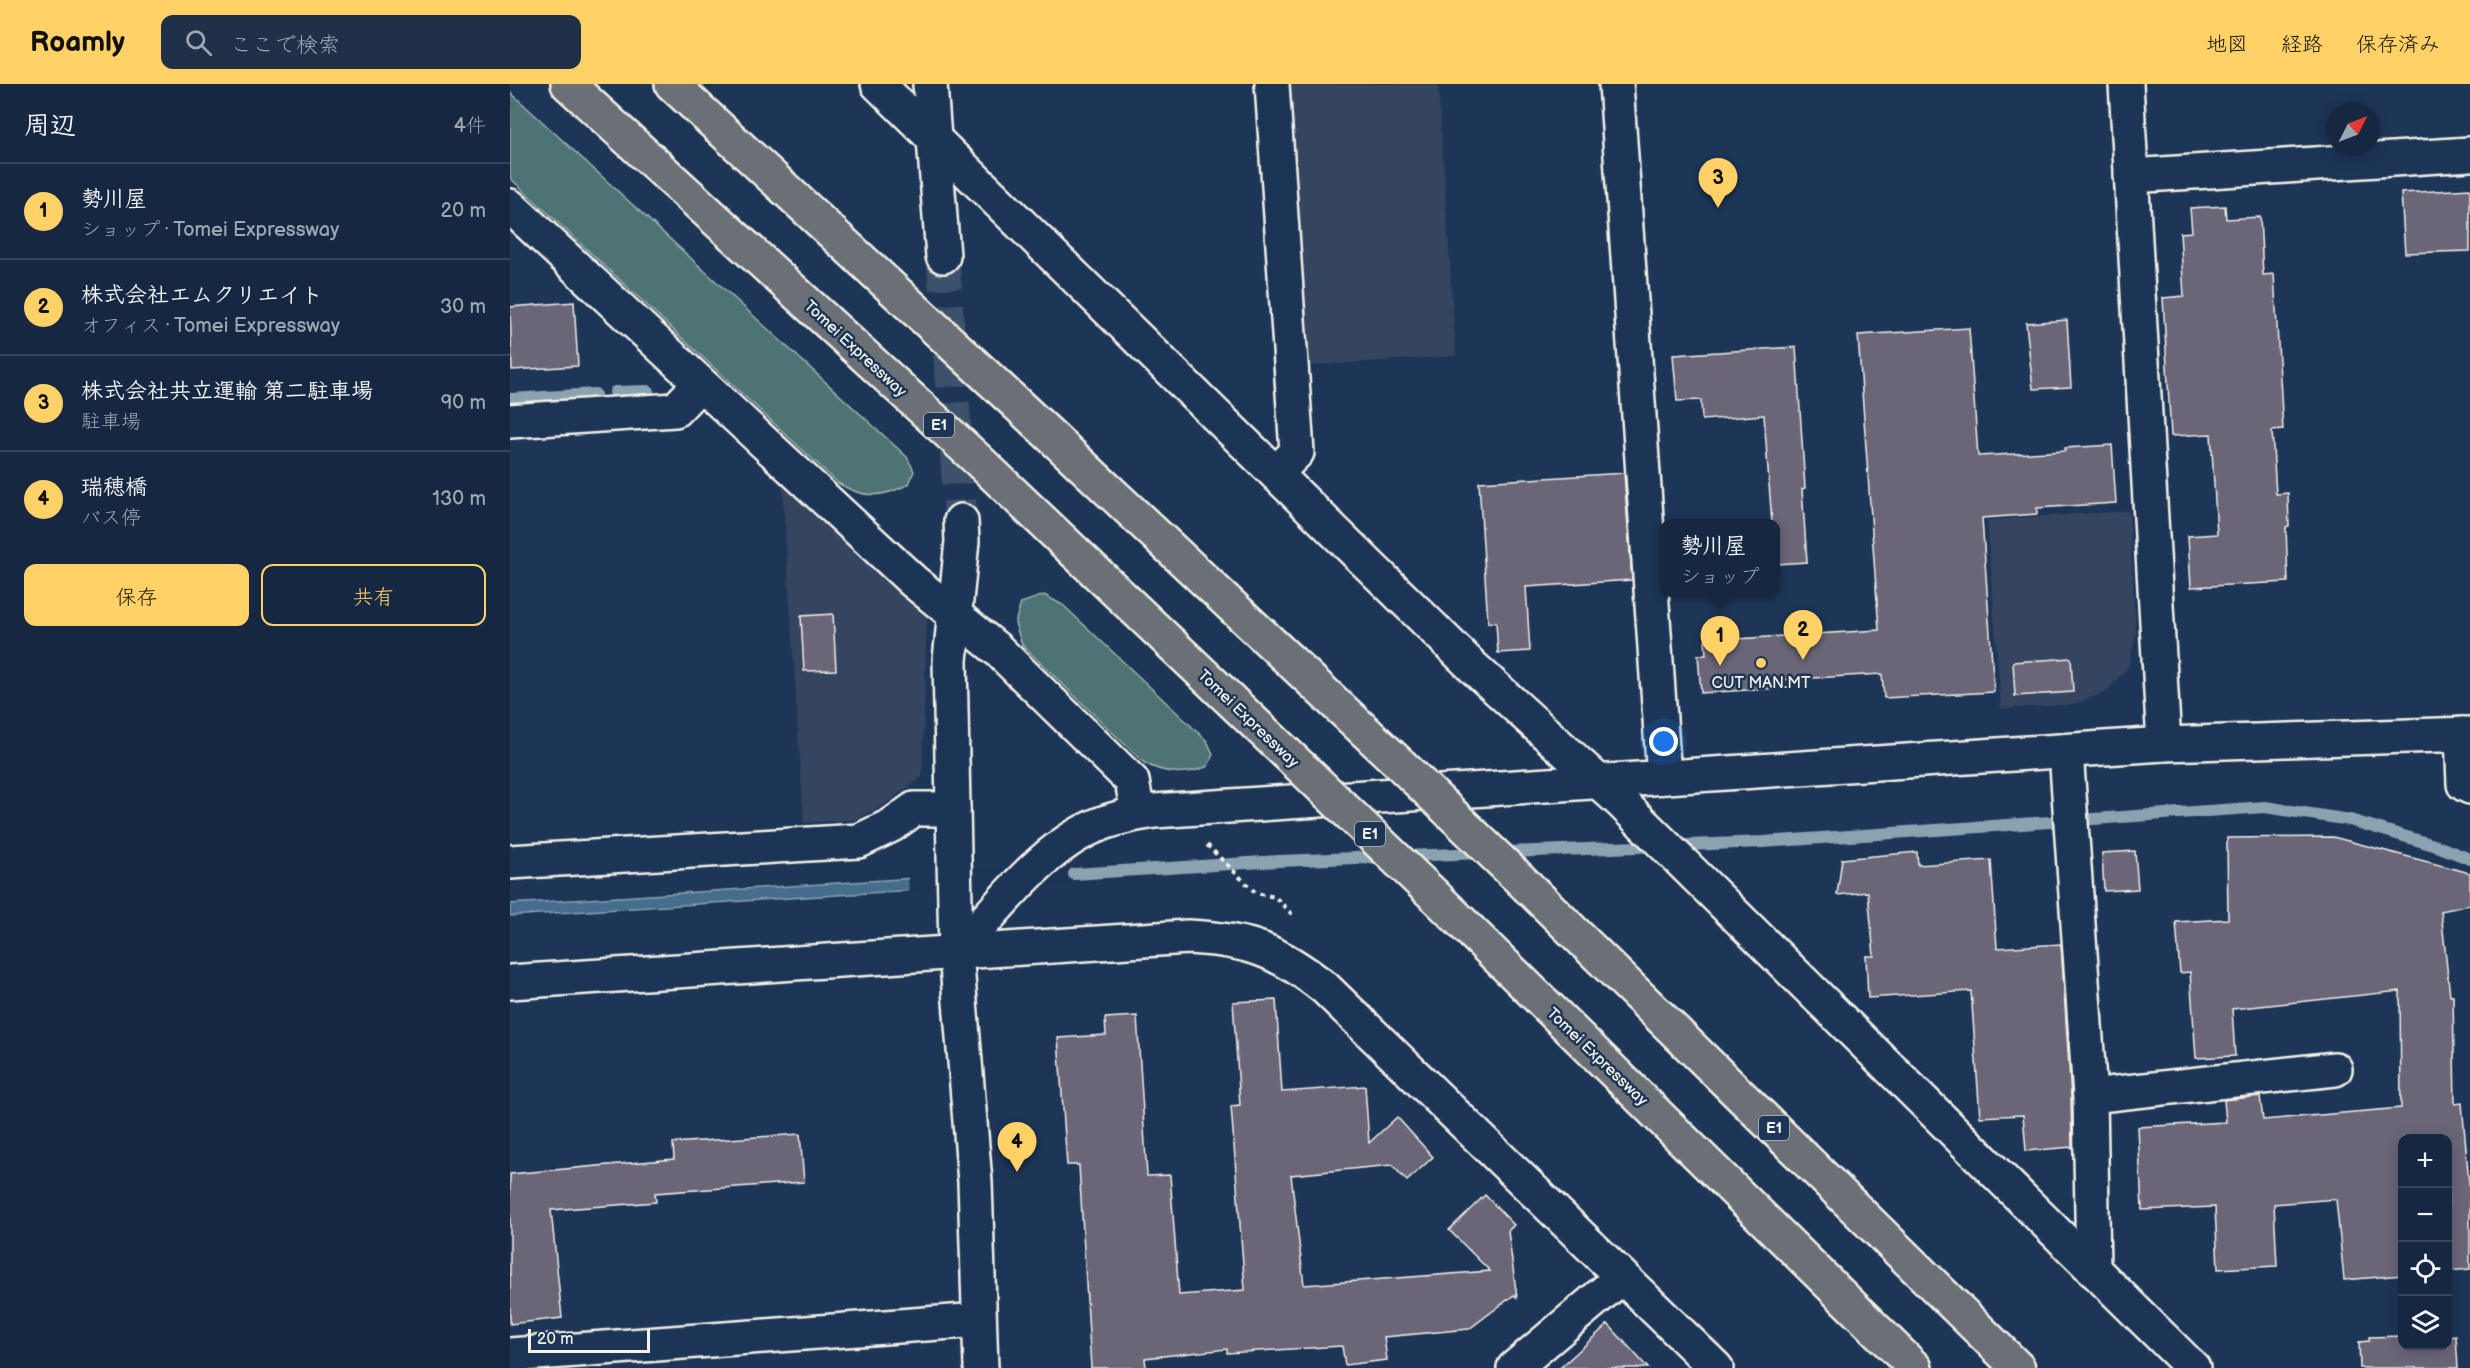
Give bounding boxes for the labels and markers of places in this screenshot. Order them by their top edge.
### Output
pin: 3 [1698,158,1738,208]
pin: 2 [1784,610,1822,660]
pin: 1 [1700,616,1740,666]
marker: CUT MAN.MT [1754,656,1768,670]
place label: CUT MAN.MT [1711,674,1811,693]
pin: 4 [998,1122,1036,1172]

